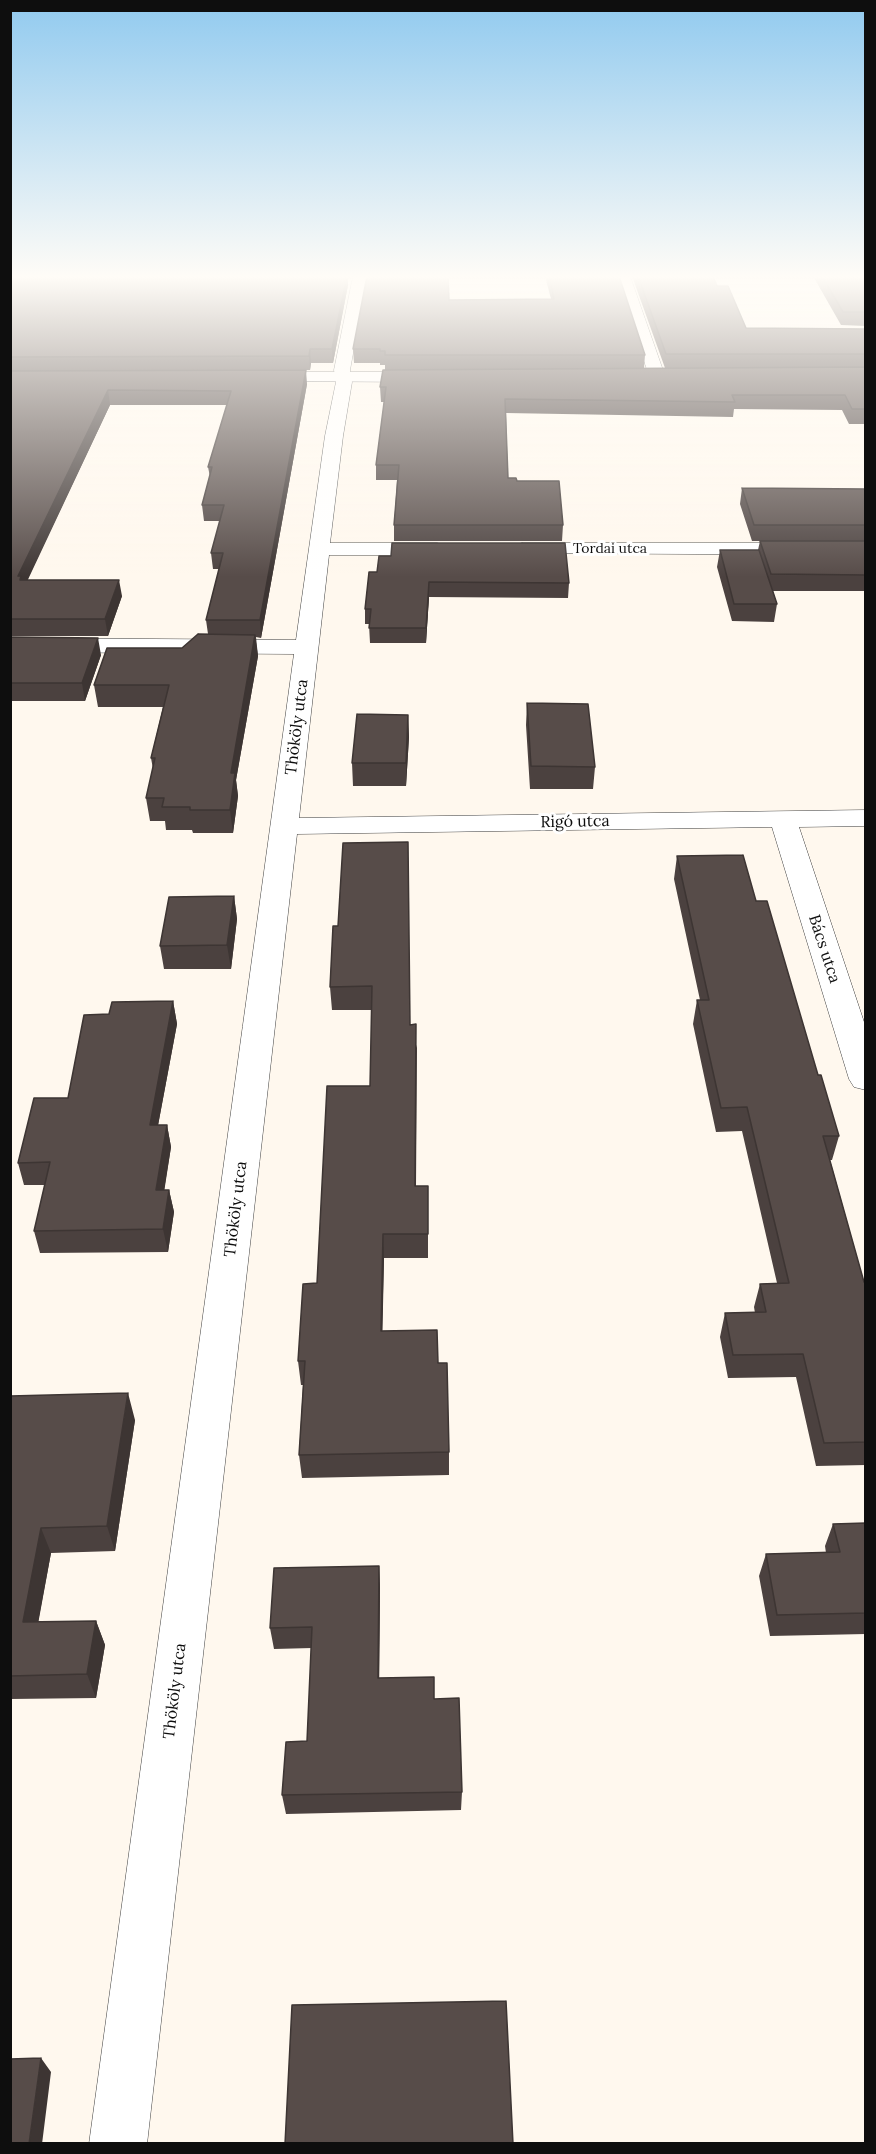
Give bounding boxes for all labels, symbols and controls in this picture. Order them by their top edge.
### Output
street label: Tordai utca [573,541,647,557]
street label: Thököly utca [282,678,312,776]
street label: Rigó utca [540,812,610,832]
street label: Bács utca [804,912,844,986]
street label: Thököly utca [221,1160,251,1258]
street label: Thököly utca [160,1642,190,1740]

